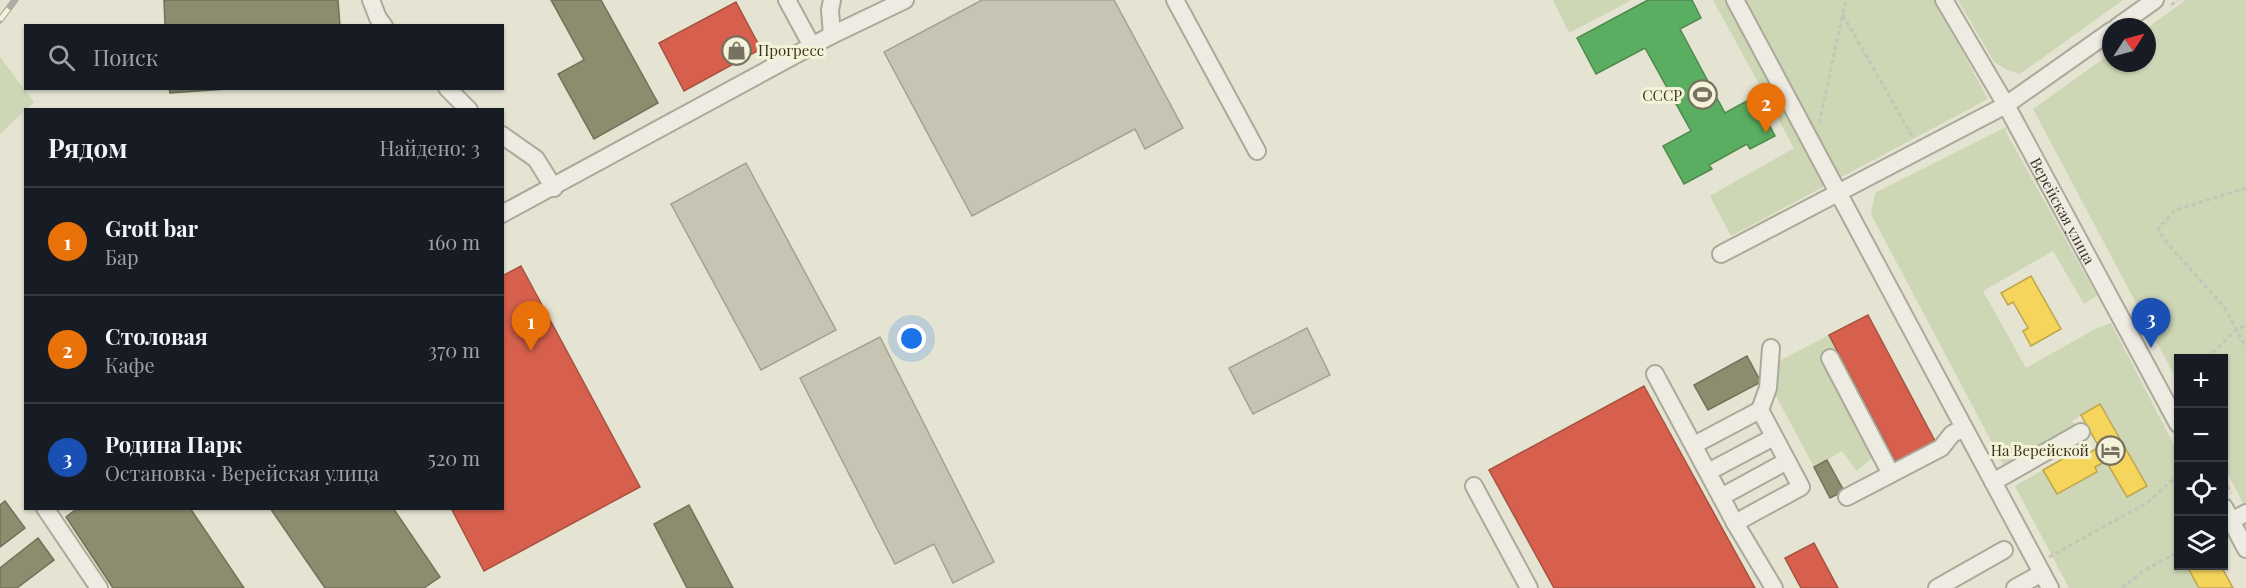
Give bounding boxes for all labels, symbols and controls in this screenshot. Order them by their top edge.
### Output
north arrow [2102,18,2156,72]
search box [24,24,504,90]
shop icon: Прогресс [721,34,753,66]
place label: Прогресс [758,40,824,60]
icon: search [45,41,78,74]
text: Поиск [93,42,158,72]
sports icon: СССР [1687,79,1719,111]
pin: 2 [1746,84,1786,133]
place label: СССР [1642,85,1682,105]
text: Рядом [48,130,127,165]
text: Найдено: 3 [379,134,480,161]
street label: Верейская улица [2026,154,2100,268]
text: Grott bar [105,213,198,243]
text: 1 [64,228,71,255]
text: 160 m [428,228,480,255]
text: Бар [105,243,139,270]
pin: 3 [2132,298,2170,348]
pin: 1 [512,302,550,351]
text: Столовая [105,321,208,351]
your location [897,324,926,353]
text: 2 [62,336,73,363]
text: 370 m [428,336,480,363]
text: Кафе [105,351,155,378]
map controls [2174,354,2228,570]
button: + [2174,354,2228,408]
button: − [2174,408,2228,462]
text: Родина Парк [105,429,242,459]
hotel icon: На Верейской [2094,434,2126,466]
place label: На Верейской [1991,440,2089,460]
text: 3 [63,444,72,471]
text: 520 m [427,444,480,471]
text: Остановка · Верейская улица [105,459,379,486]
button: locate [2174,462,2228,516]
button: layers [2174,516,2228,570]

